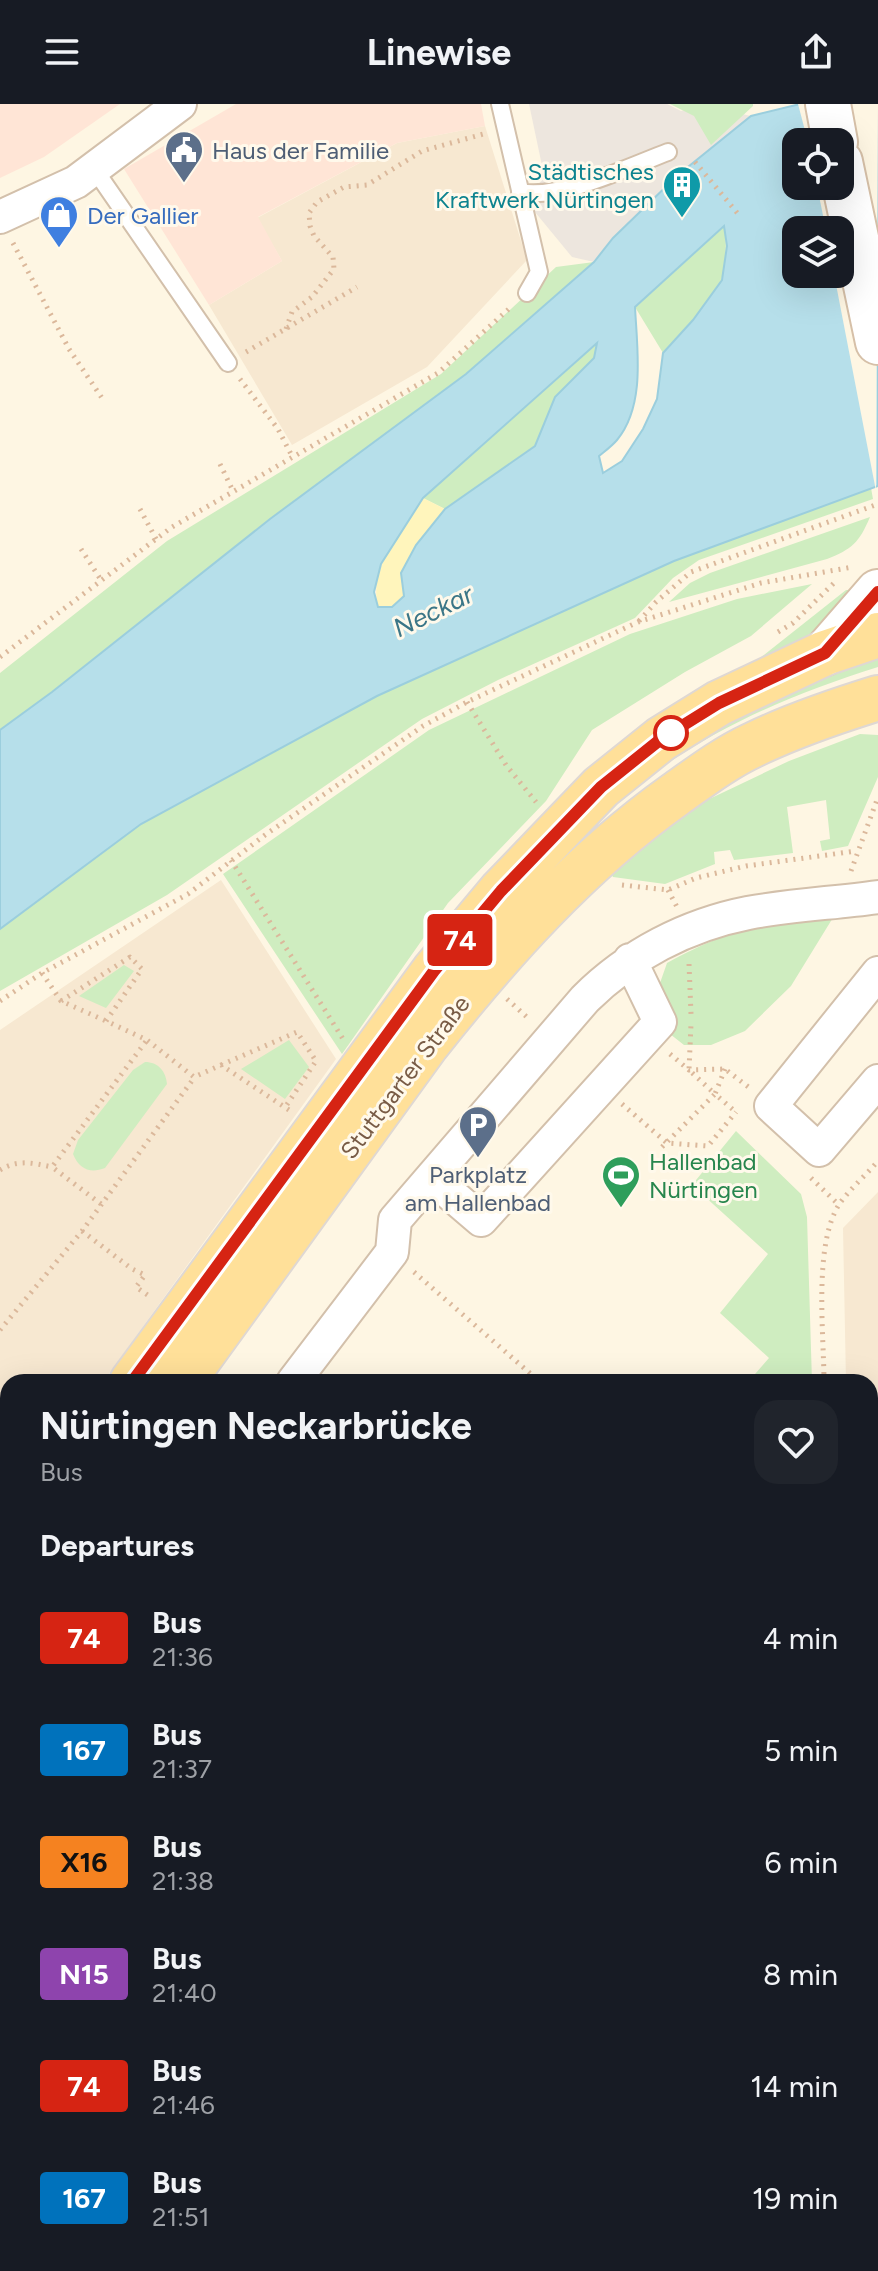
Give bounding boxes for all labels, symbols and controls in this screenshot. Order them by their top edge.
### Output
icon: menu [40,30,84,74]
icon: share [794,30,838,74]
text: Linewise [367,31,511,74]
map controls [782,128,854,288]
button: locate [782,128,854,200]
public building icon: Haus der Familie [163,129,205,184]
place label: Haus der Familie [212,136,389,165]
place label: Städtisches Kraftwerk Nürtingen [435,157,654,214]
building icon: Städtisches Kraftwerk Nürtingen [661,164,703,219]
shop icon: Der Gallier [38,194,80,249]
place label: Der Gallier [87,201,198,230]
button: layers [782,216,854,288]
water label: Neckar [388,578,479,644]
unlabelled marker [654,716,688,750]
line badge: 74 [424,914,496,966]
text: 74 [443,923,477,957]
street label: Stuttgarter Straße [334,990,476,1164]
parking icon: Parkplatz am Hallenbad [457,1104,499,1159]
place label: Hallenbad Nürtingen [649,1147,758,1204]
sports icon: Hallenbad Nürtingen [600,1154,642,1209]
place label: Parkplatz am Hallenbad [405,1160,551,1217]
button: heart [754,1400,838,1484]
text: Nürtingen Neckarbrücke [40,1403,472,1449]
text: Bus [40,1456,83,1488]
text: Departures [40,1527,194,1564]
text: Bus [152,1604,201,1641]
text: 4 min [763,1620,838,1657]
text: 74 [67,1621,101,1655]
text: 21:36 [152,1641,213,1673]
text: Bus [152,1716,201,1753]
text: 5 min [764,1732,838,1769]
text: 167 [62,1733,106,1767]
text: 21:37 [152,1753,212,1785]
text: Bus [152,1828,201,1865]
text: 6 min [764,1844,838,1881]
text: X16 [60,1845,108,1879]
text: 21:38 [152,1865,214,1897]
text: Bus [152,1940,201,1977]
text: 8 min [763,1956,838,1993]
text: N15 [59,1957,109,1991]
text: 21:40 [152,1977,217,2009]
text: Bus [152,2052,201,2089]
text: 14 min [750,2068,838,2105]
text: 74 [67,2069,101,2103]
text: 21:46 [152,2089,215,2121]
text: Bus [152,2164,201,2201]
text: 19 min [752,2180,838,2217]
text: 167 [62,2181,106,2215]
text: 21:51 [152,2201,210,2233]

